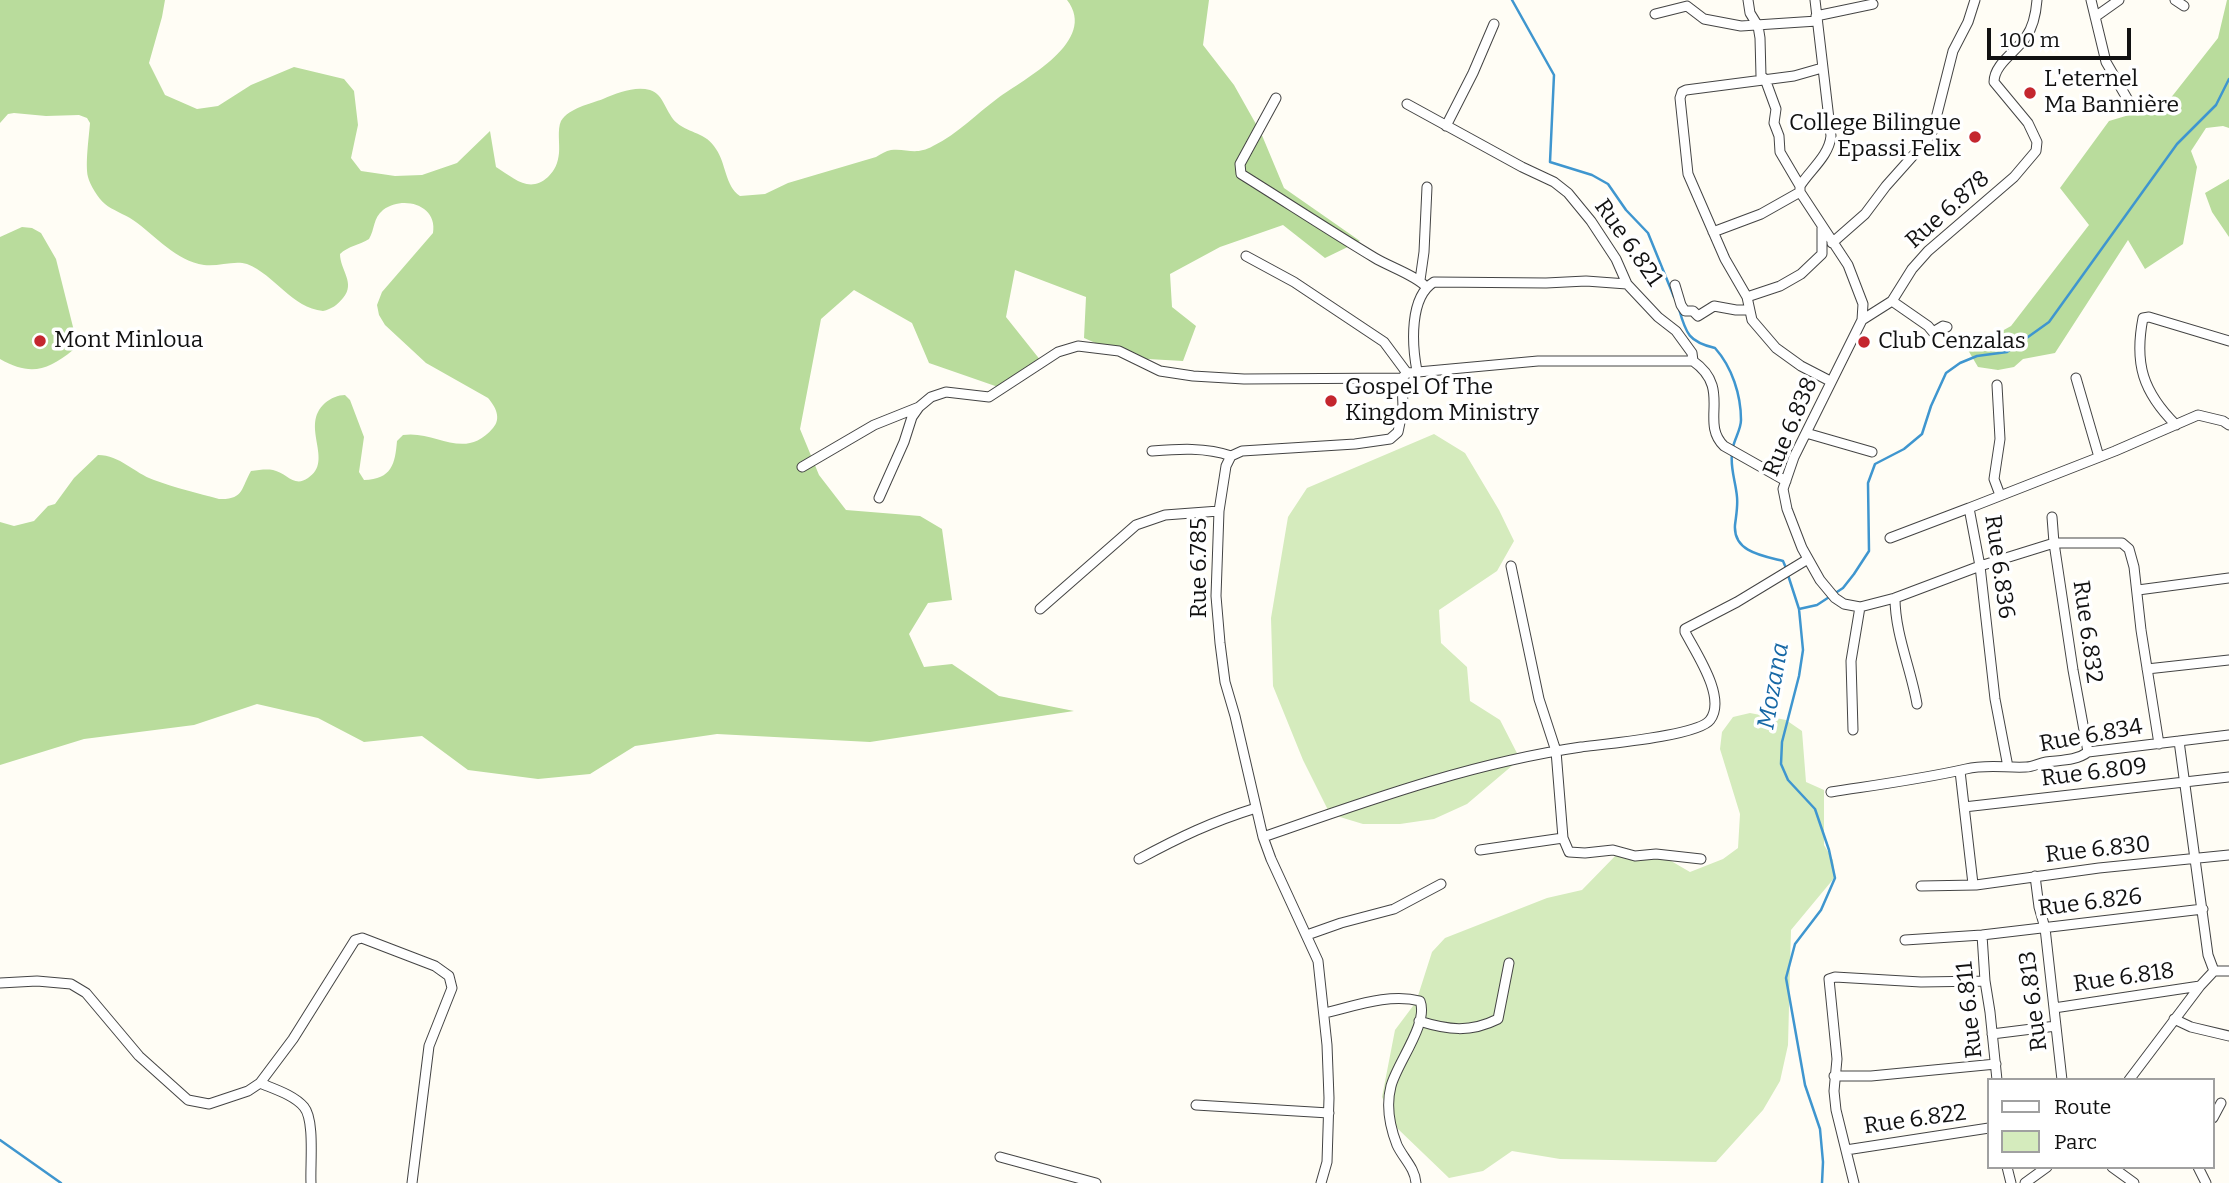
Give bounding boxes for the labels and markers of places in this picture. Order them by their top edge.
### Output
place label: L'eternel Ma Bannière [2044,66,2179,120]
marker: L'eternel Ma Bannière [2022,85,2038,101]
place label: College Bilingue Epassi Felix [1789,110,1961,164]
marker: College Bilingue Epassi Felix [1967,129,1983,145]
place label: Mont Minloua [54,327,203,355]
place label: Club Cenzalas [1878,328,2026,356]
marker: Mont Minloua [32,333,48,349]
marker: Club Cenzalas [1856,334,1872,350]
place label: Gospel Of The Kingdom Ministry [1345,374,1539,428]
marker: Gospel Of The Kingdom Ministry [1323,393,1339,409]

